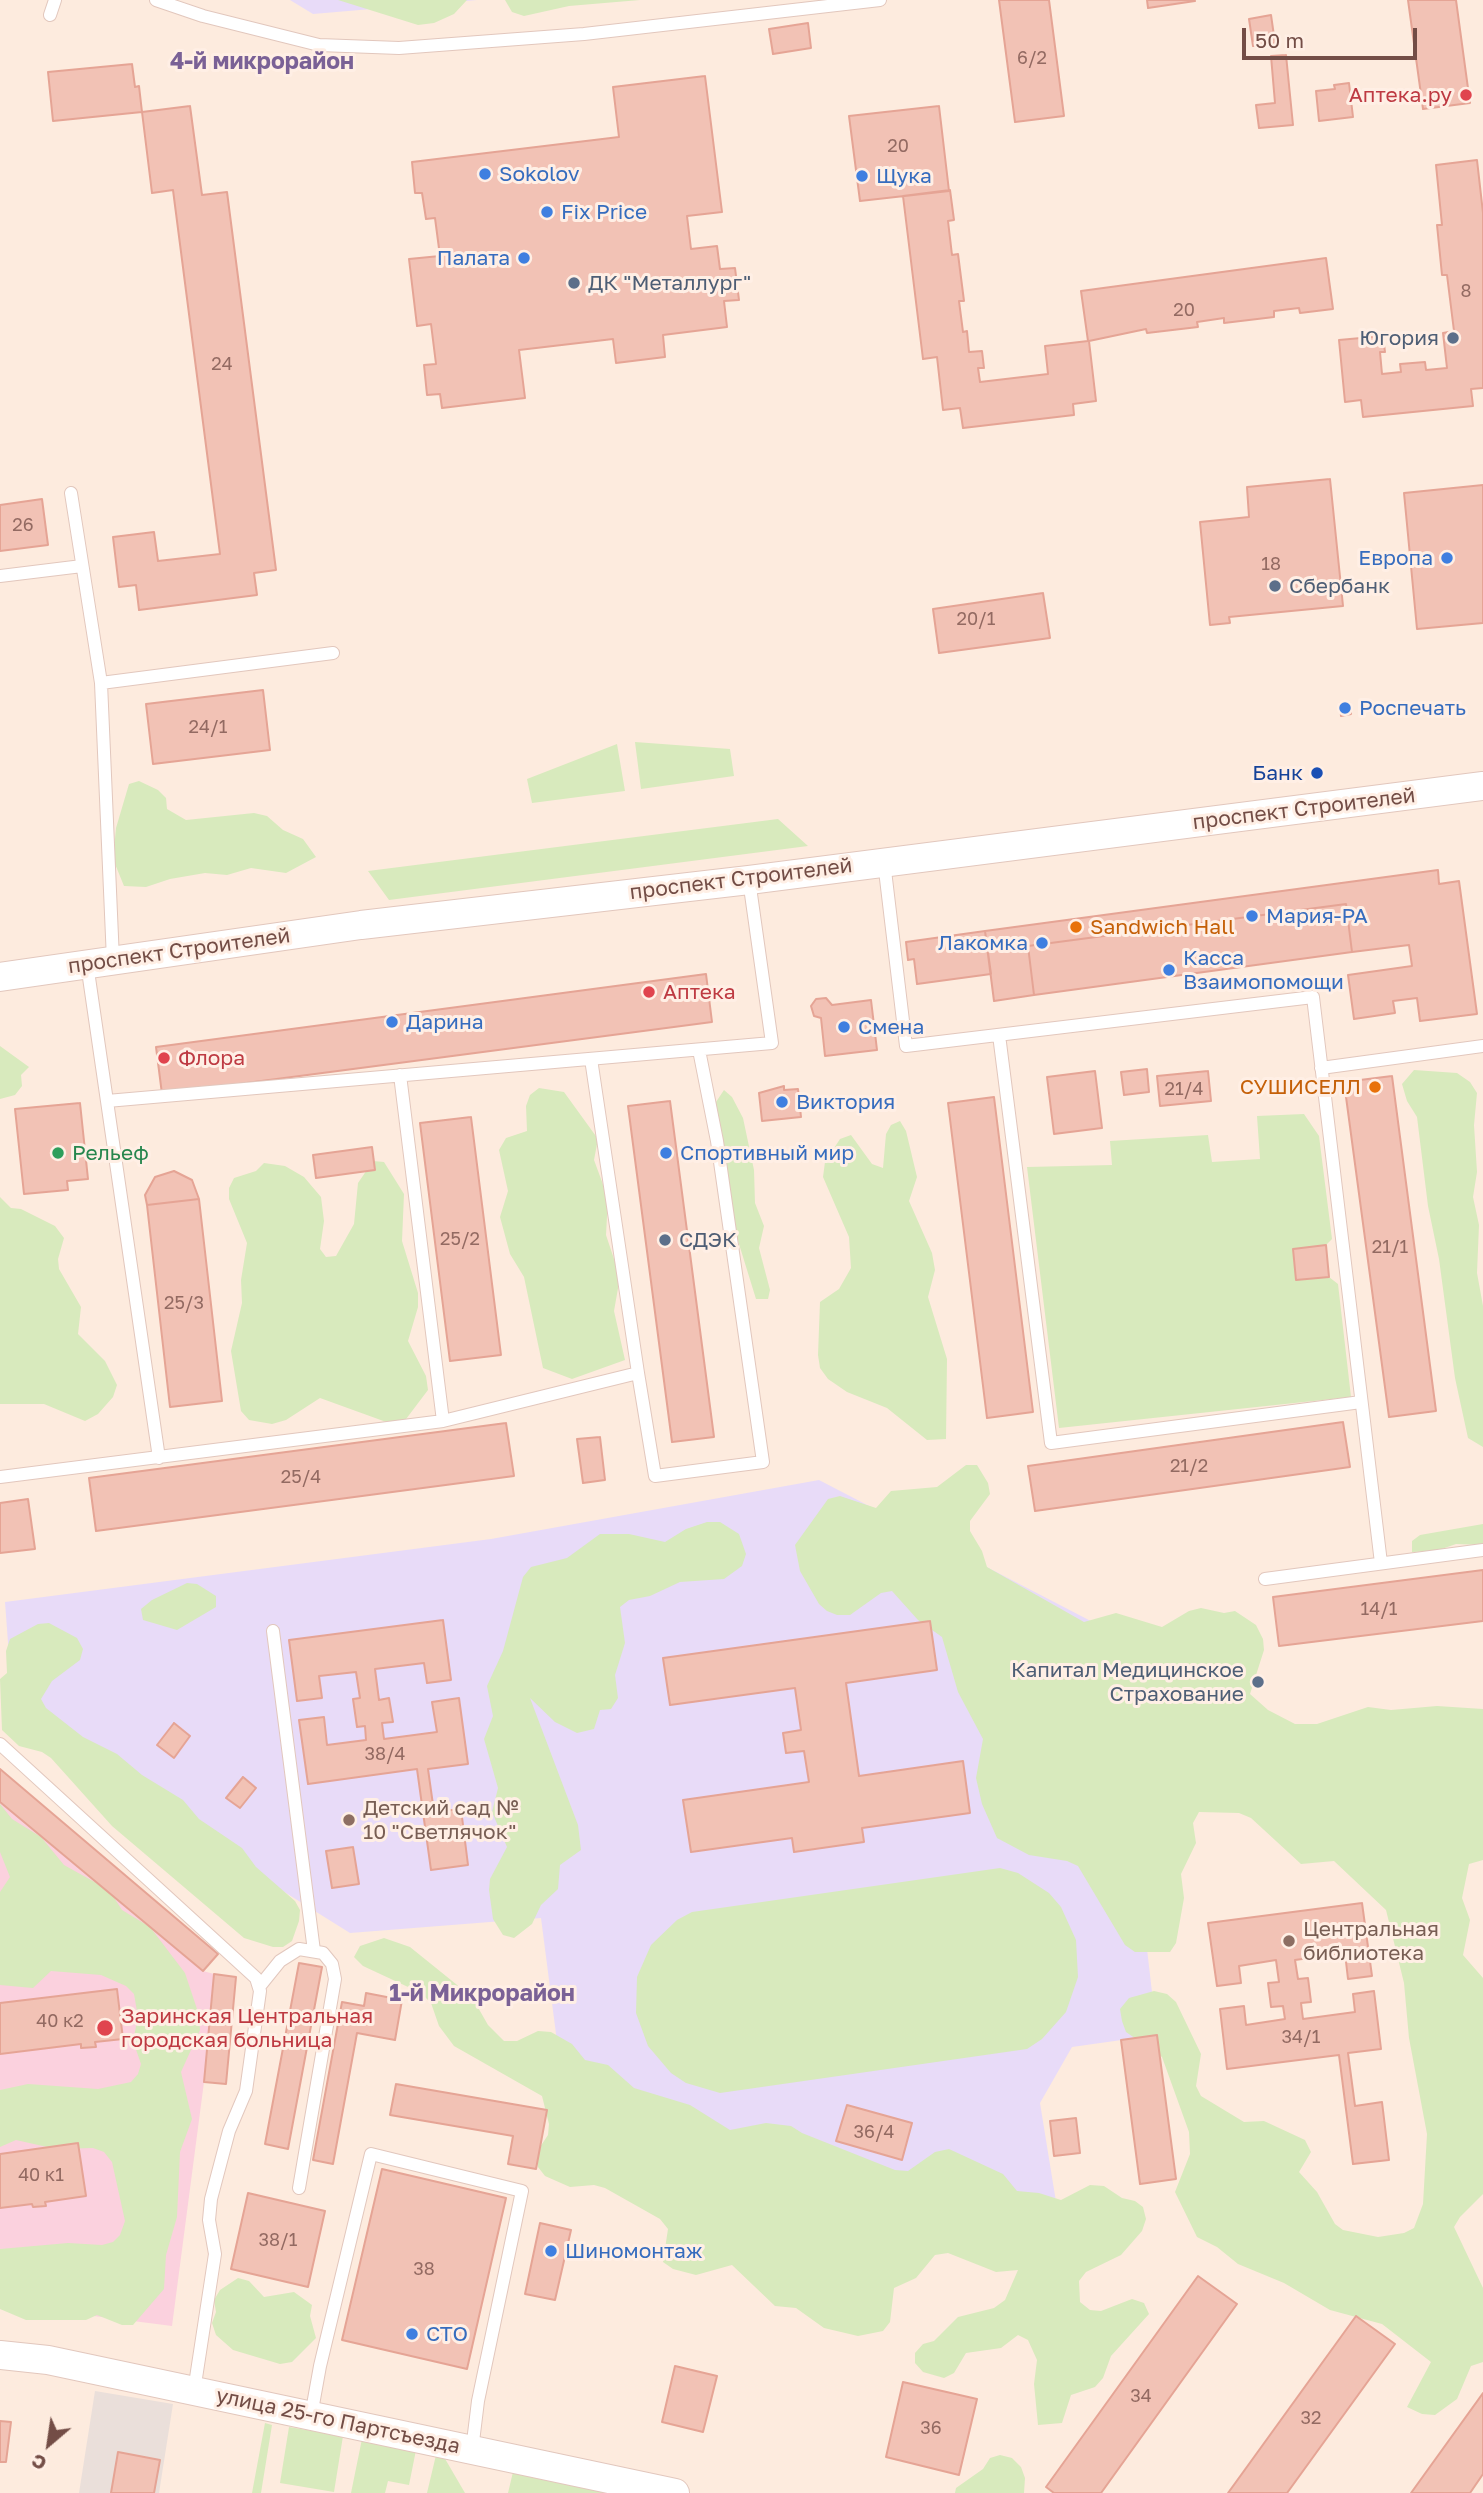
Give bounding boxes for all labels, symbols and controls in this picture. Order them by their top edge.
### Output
scale bar [1245,14,1420,58]
text: 50 m [1255,27,1304,53]
house number: 6/2 [1017,47,1047,69]
district label: 4-й микрорайон [170,48,354,76]
place label: Аптека.ру [1349,82,1452,108]
marker: Аптека.ру [1458,87,1474,103]
house number: 20 [887,135,909,157]
place label: Sokolov [499,161,580,187]
place label: Щука [876,163,932,189]
marker: Sokolov [477,166,493,182]
marker: Щука [854,168,870,184]
place label: Fix Price [561,199,647,225]
marker: Fix Price [539,204,555,220]
place label: Палата [437,245,510,271]
marker: Палата [516,250,532,266]
place label: ДК "Металлург" [588,270,751,296]
marker: ДК "Металлург" [566,275,582,291]
house number: 8 [1461,280,1471,302]
house number: 20 [1173,299,1195,321]
place label: Югория [1359,325,1439,351]
marker: Югория [1445,330,1461,346]
house number: 24 [211,353,233,375]
house number: 26 [12,514,34,536]
place label: Европа [1358,545,1433,571]
marker: Европа [1439,550,1455,566]
house number: 18 [1261,553,1281,575]
place label: Сбербанк [1289,573,1390,599]
marker: Сбербанк [1267,578,1283,594]
house number: 20/1 [957,608,995,630]
place label: Роспечать [1359,695,1466,721]
marker: Роспечать [1337,700,1353,716]
house number: 24/1 [189,716,227,738]
place label: Банк [1252,760,1303,786]
marker: Банк [1309,765,1325,781]
street label: проспект Строителей [1191,783,1417,835]
street label: проспект Строителей [628,853,854,905]
place label: Мария-РА [1266,903,1368,929]
marker: Мария-РА [1244,908,1260,924]
place label: Sandwich Hall [1090,914,1235,940]
marker: Sandwich Hall [1068,919,1084,935]
street label: проспект Строителей [66,923,292,979]
place label: Лакомка [938,930,1028,956]
marker: Лакомка [1034,935,1050,951]
place label: Касса Взаимопомощи [1183,945,1344,995]
marker: Касса Взаимопомощи [1161,962,1177,978]
place label: Аптека [663,979,736,1005]
marker: Аптека [641,984,657,1000]
place label: Дарина [406,1009,484,1035]
marker: Дарина [384,1014,400,1030]
place label: Смена [858,1014,924,1040]
marker: Смена [836,1019,852,1035]
place label: Флора [178,1045,245,1071]
marker: Флора [156,1050,172,1066]
place label: СУШИСЕЛЛ [1240,1074,1361,1100]
house number: 21/4 [1165,1078,1203,1100]
marker: СУШИСЕЛЛ [1367,1079,1383,1095]
place label: Виктория [796,1089,895,1115]
marker: Виктория [774,1094,790,1110]
place label: Рельеф [72,1140,149,1166]
place label: Спортивный мир [680,1140,854,1166]
marker: Рельеф [50,1145,66,1161]
marker: Спортивный мир [658,1145,674,1161]
place label: СДЭК [679,1227,737,1253]
house number: 25/2 [440,1228,480,1250]
marker: СДЭК [657,1232,673,1248]
house number: 21/1 [1372,1236,1408,1258]
house number: 25/3 [164,1292,204,1314]
house number: 21/2 [1170,1455,1208,1477]
house number: 25/4 [281,1466,321,1488]
house number: 14/1 [1360,1598,1398,1620]
place label: Капитал Медицинское Страхование [1011,1657,1244,1707]
marker: Капитал Медицинское Страхование [1250,1674,1266,1690]
house number: 38/4 [364,1743,406,1765]
place label: Детский сад № 10 "Светлячок" [363,1795,519,1845]
marker: Детский сад № 10 "Светлячок" [341,1812,357,1828]
place label: Центральная библиотека [1303,1916,1439,1966]
marker: Центральная библиотека [1281,1933,1297,1949]
district label: 1-й Микрорайон [389,1980,575,2008]
place label: Заринская Центральная городская больница [121,2003,373,2053]
house number: 40 к2 [36,2010,84,2032]
marker: Заринская Центральная городская больница [95,2018,115,2038]
house number: 34/1 [1282,2026,1320,2048]
house number: 36/4 [853,2121,895,2143]
house number: 40 к1 [18,2164,64,2186]
house number: 38/1 [259,2229,297,2251]
place label: Шиномонтаж [565,2238,703,2264]
marker: Шиномонтаж [543,2243,559,2259]
house number: 38 [413,2258,435,2280]
place label: СТО [426,2321,468,2347]
marker: СТО [404,2326,420,2342]
street label: улица 25-го Партсъезда [214,2383,462,2459]
house number: 34 [1130,2385,1152,2407]
house number: 32 [1301,2407,1321,2429]
north arrow [14,2409,84,2479]
house number: 36 [920,2417,942,2439]
text: С [27,2449,50,2476]

